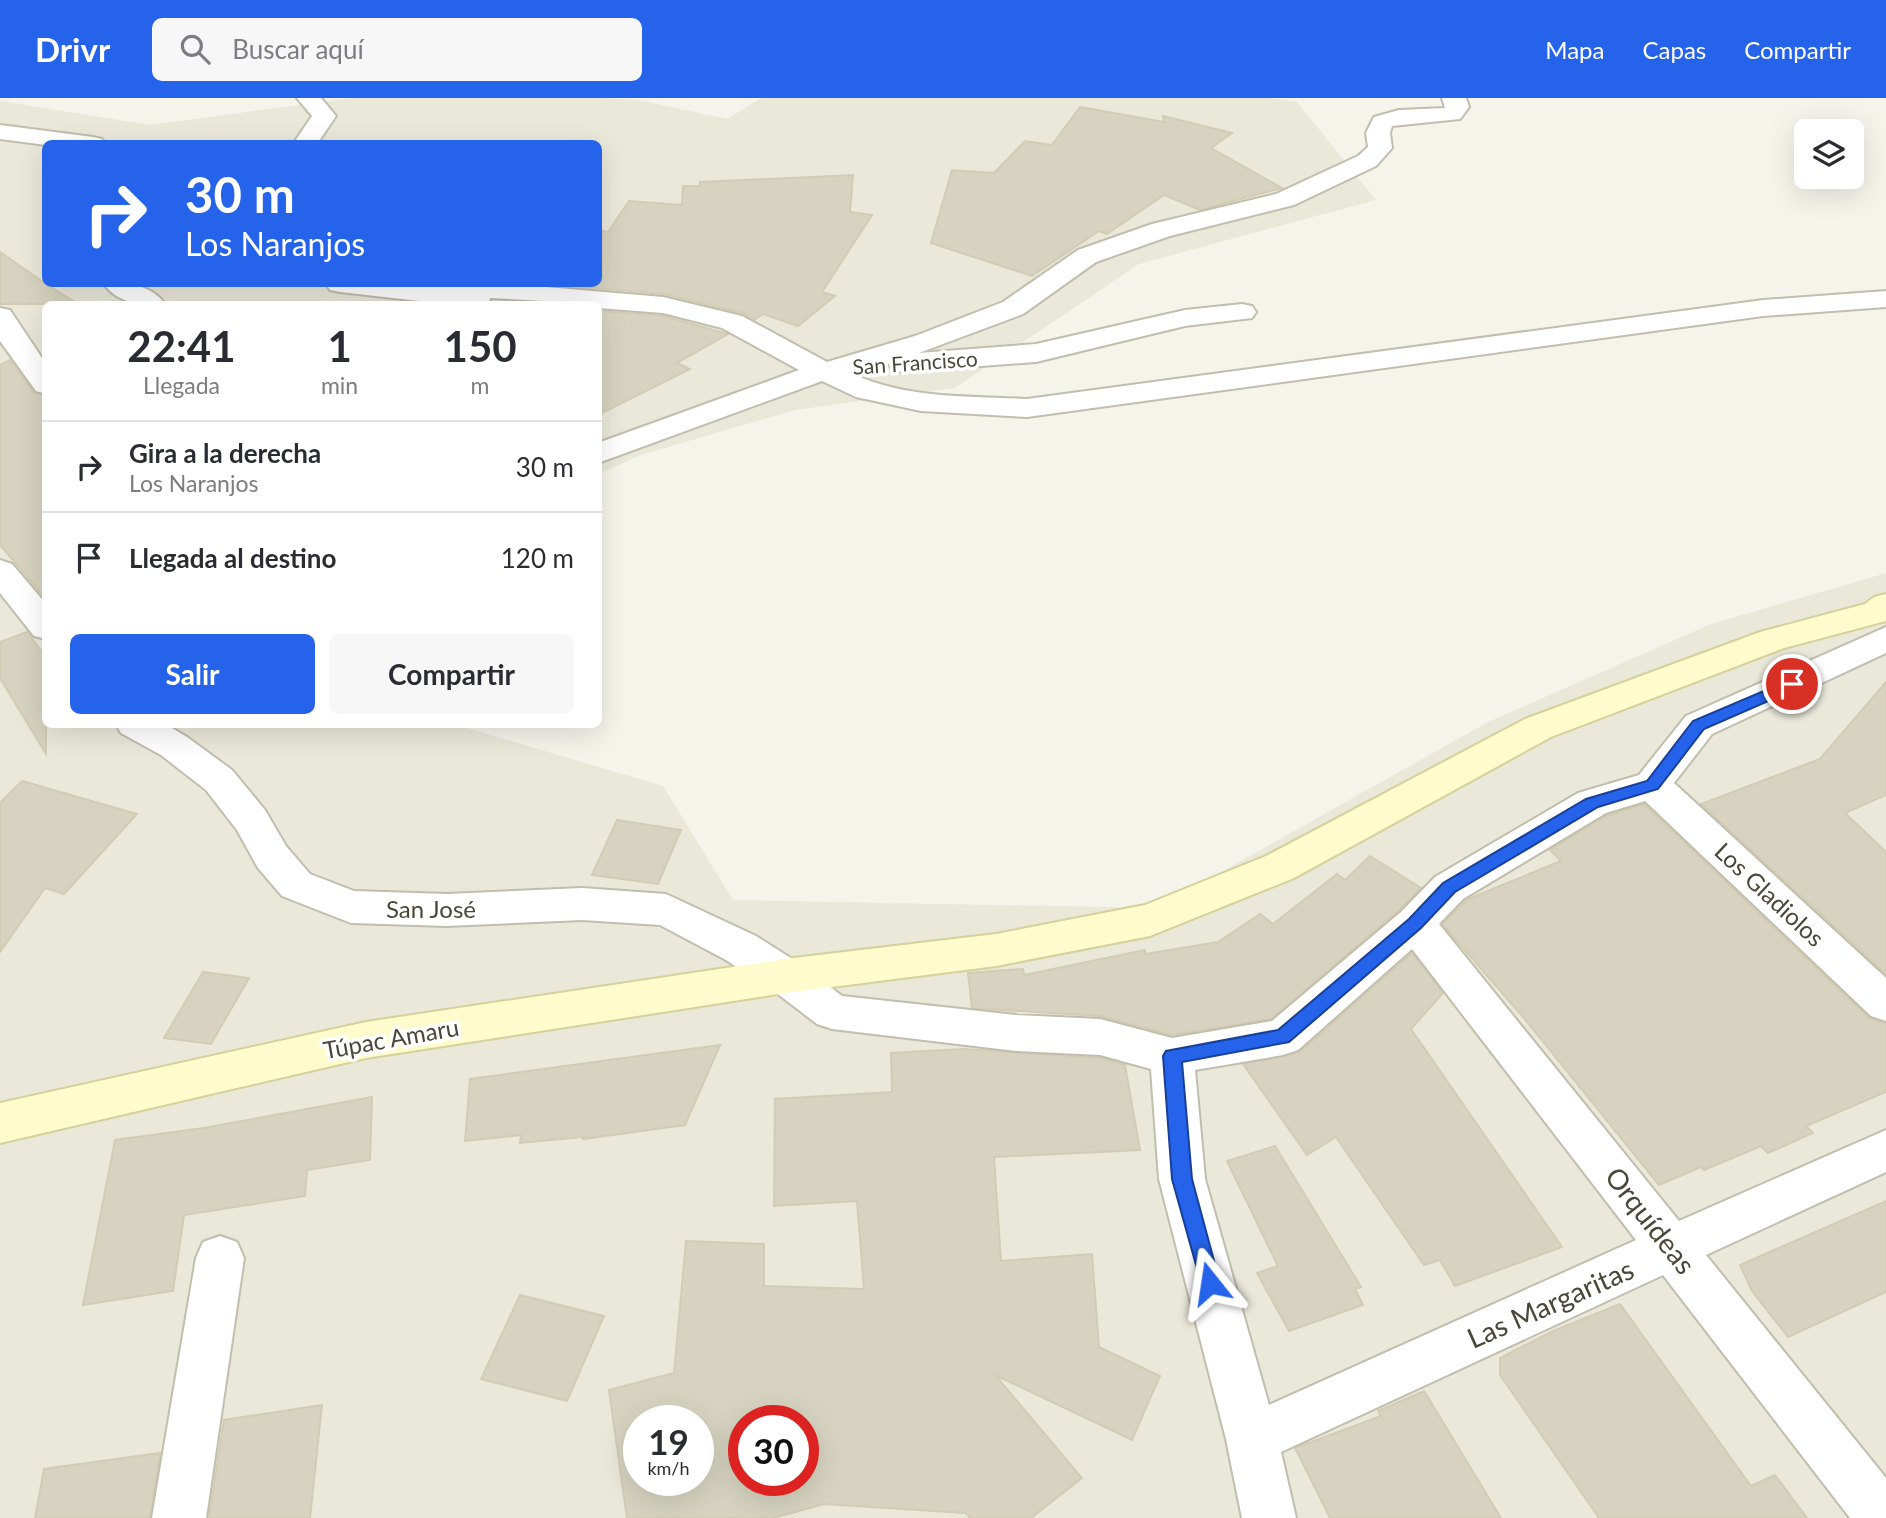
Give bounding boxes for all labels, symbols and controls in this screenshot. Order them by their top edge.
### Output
search box [152,18,642,81]
text: Drivr [35,29,110,69]
icon: search [176,30,214,68]
text: Buscar aquí [232,33,364,65]
text: Mapa [1545,35,1604,64]
text: Capas [1642,35,1706,64]
text: Compartir [1744,35,1851,64]
map controls [1794,119,1864,189]
button: layers [1794,119,1864,189]
text: 30 m [185,165,295,223]
icon: right [70,168,161,259]
text: Los Naranjos [185,224,365,263]
text: 22:41 [127,321,236,371]
text: 1 [327,321,352,371]
text: 150 [444,321,517,371]
street label: San Francisco [852,345,978,379]
text: Llegada [143,371,220,399]
text: min [321,371,358,399]
text: m [471,371,490,399]
text: Gira a la derecha [129,437,321,469]
icon: right [70,448,108,486]
text: 30 m [516,451,574,483]
text: Los Naranjos [129,469,258,497]
icon: arrive [70,539,108,577]
text: Llegada al destino [129,542,336,574]
text: 120 m [501,542,574,574]
button: Salir [70,634,315,714]
button: Compartir [329,634,574,714]
pin [1762,654,1822,714]
icon: arrive [1773,665,1811,703]
street label: Los Gladiolos [1709,836,1831,952]
street label: San José [386,894,476,923]
street label: Túpac Amaru [321,1012,461,1064]
street label: Orquídeas [1599,1160,1703,1280]
position arrow [1173,1246,1247,1320]
street label: Las Margaritas [1462,1251,1638,1355]
speed limit sign: 30 [728,1405,819,1496]
text: 19 [648,1420,689,1462]
text: km/h [647,1457,690,1479]

